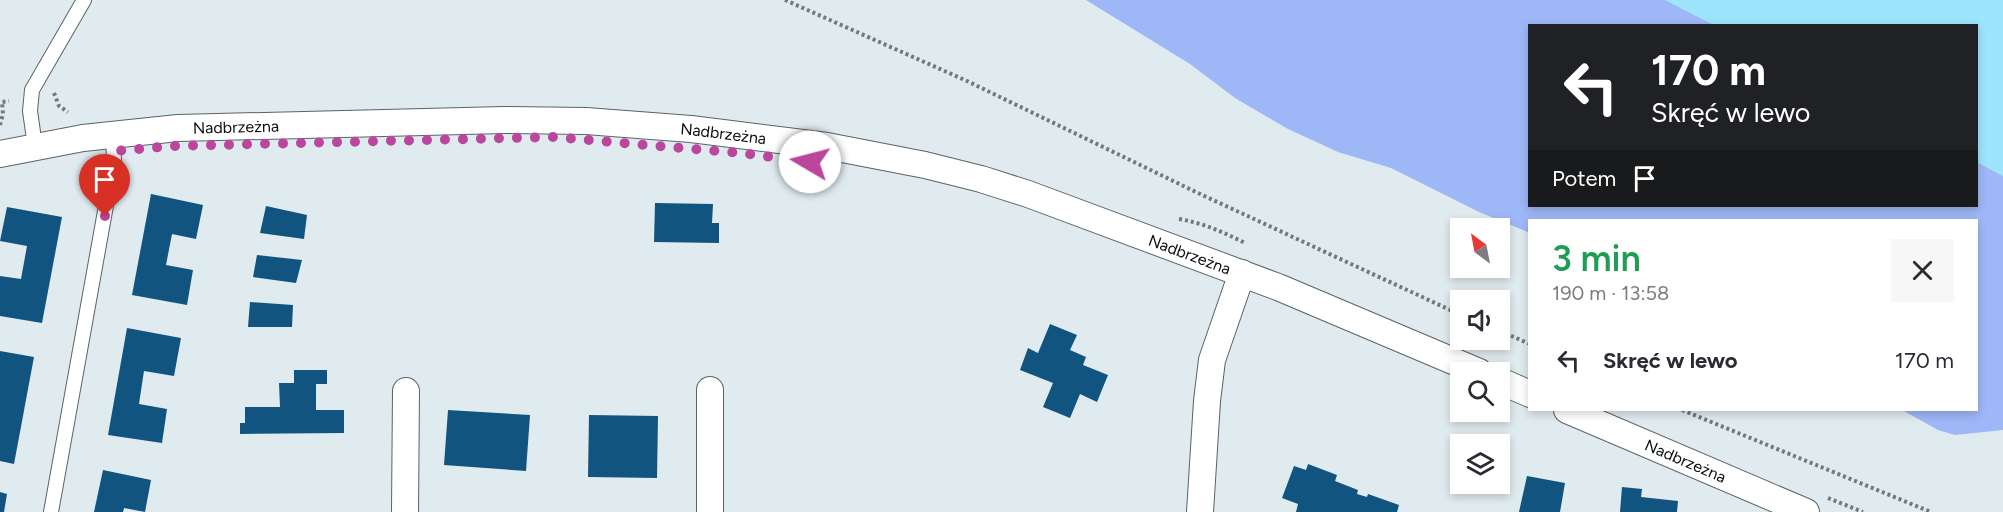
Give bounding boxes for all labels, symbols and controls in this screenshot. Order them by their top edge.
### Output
text: 170 m [1651,45,1766,96]
icon: left [1552,48,1630,126]
text: Skręć w lewo [1651,96,1811,129]
street label: Nadbrzeżna [193,116,279,137]
street label: Nadbrzeżna [680,119,767,148]
position arrow [778,130,842,194]
pin [79,154,130,216]
icon: arrive [1628,162,1661,195]
icon: arrive [88,163,121,196]
text: Potem [1552,165,1616,192]
north arrow [1450,218,1510,278]
map controls [1450,218,1510,494]
street label: Nadbrzeżna [1146,230,1234,278]
text: 3 min [1552,237,1641,280]
button: close [1891,239,1954,302]
text: 190 m · 13:58 [1552,281,1669,305]
button: sound [1450,290,1510,350]
icon: left [1552,344,1585,377]
text: Skręć w lewo [1603,347,1738,374]
text: 170 m [1895,347,1954,374]
button: search [1450,362,1510,422]
button: layers [1450,434,1510,494]
street label: Nadbrzeżna [1642,435,1729,486]

